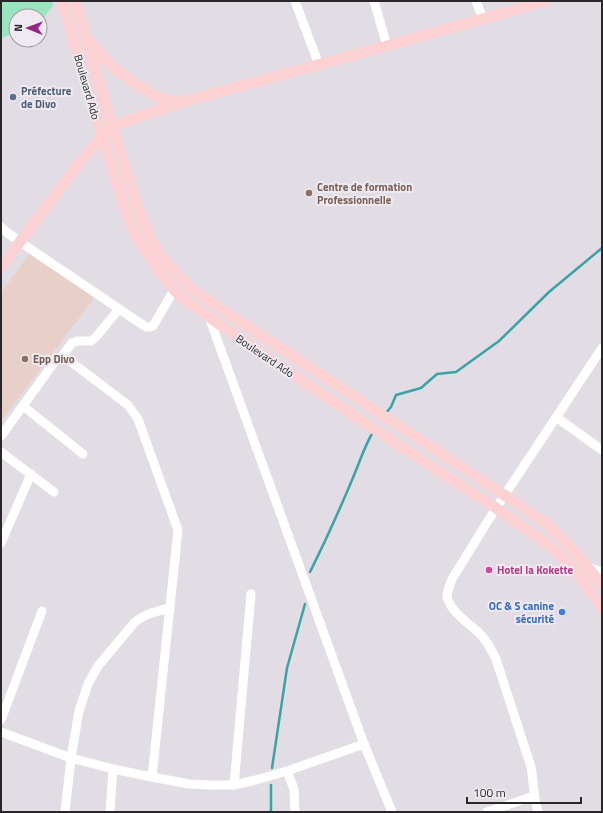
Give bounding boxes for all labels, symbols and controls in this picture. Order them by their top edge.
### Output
north arrow [8,8,48,48]
text: N [10,24,26,32]
street label: Boulevard Ado [70,53,104,122]
place label: Préfecture de Divo [21,83,72,112]
marker: Préfecture de Divo [8,92,18,102]
place label: Centre de formation Professionnelle [317,179,412,208]
marker: Centre de formation Professionnelle [304,188,314,198]
street label: Boulevard Ado [233,331,297,382]
place label: Epp Divo [33,351,75,367]
marker: Epp Divo [20,354,30,364]
place label: Hotel la Kokette [497,562,574,578]
marker: Hotel la Kokette [484,565,494,575]
place label: OC & S canine sécurité [489,598,554,627]
marker: OC & S canine sécurité [557,607,567,617]
scale bar [467,779,581,805]
text: 100 m [473,783,506,802]

